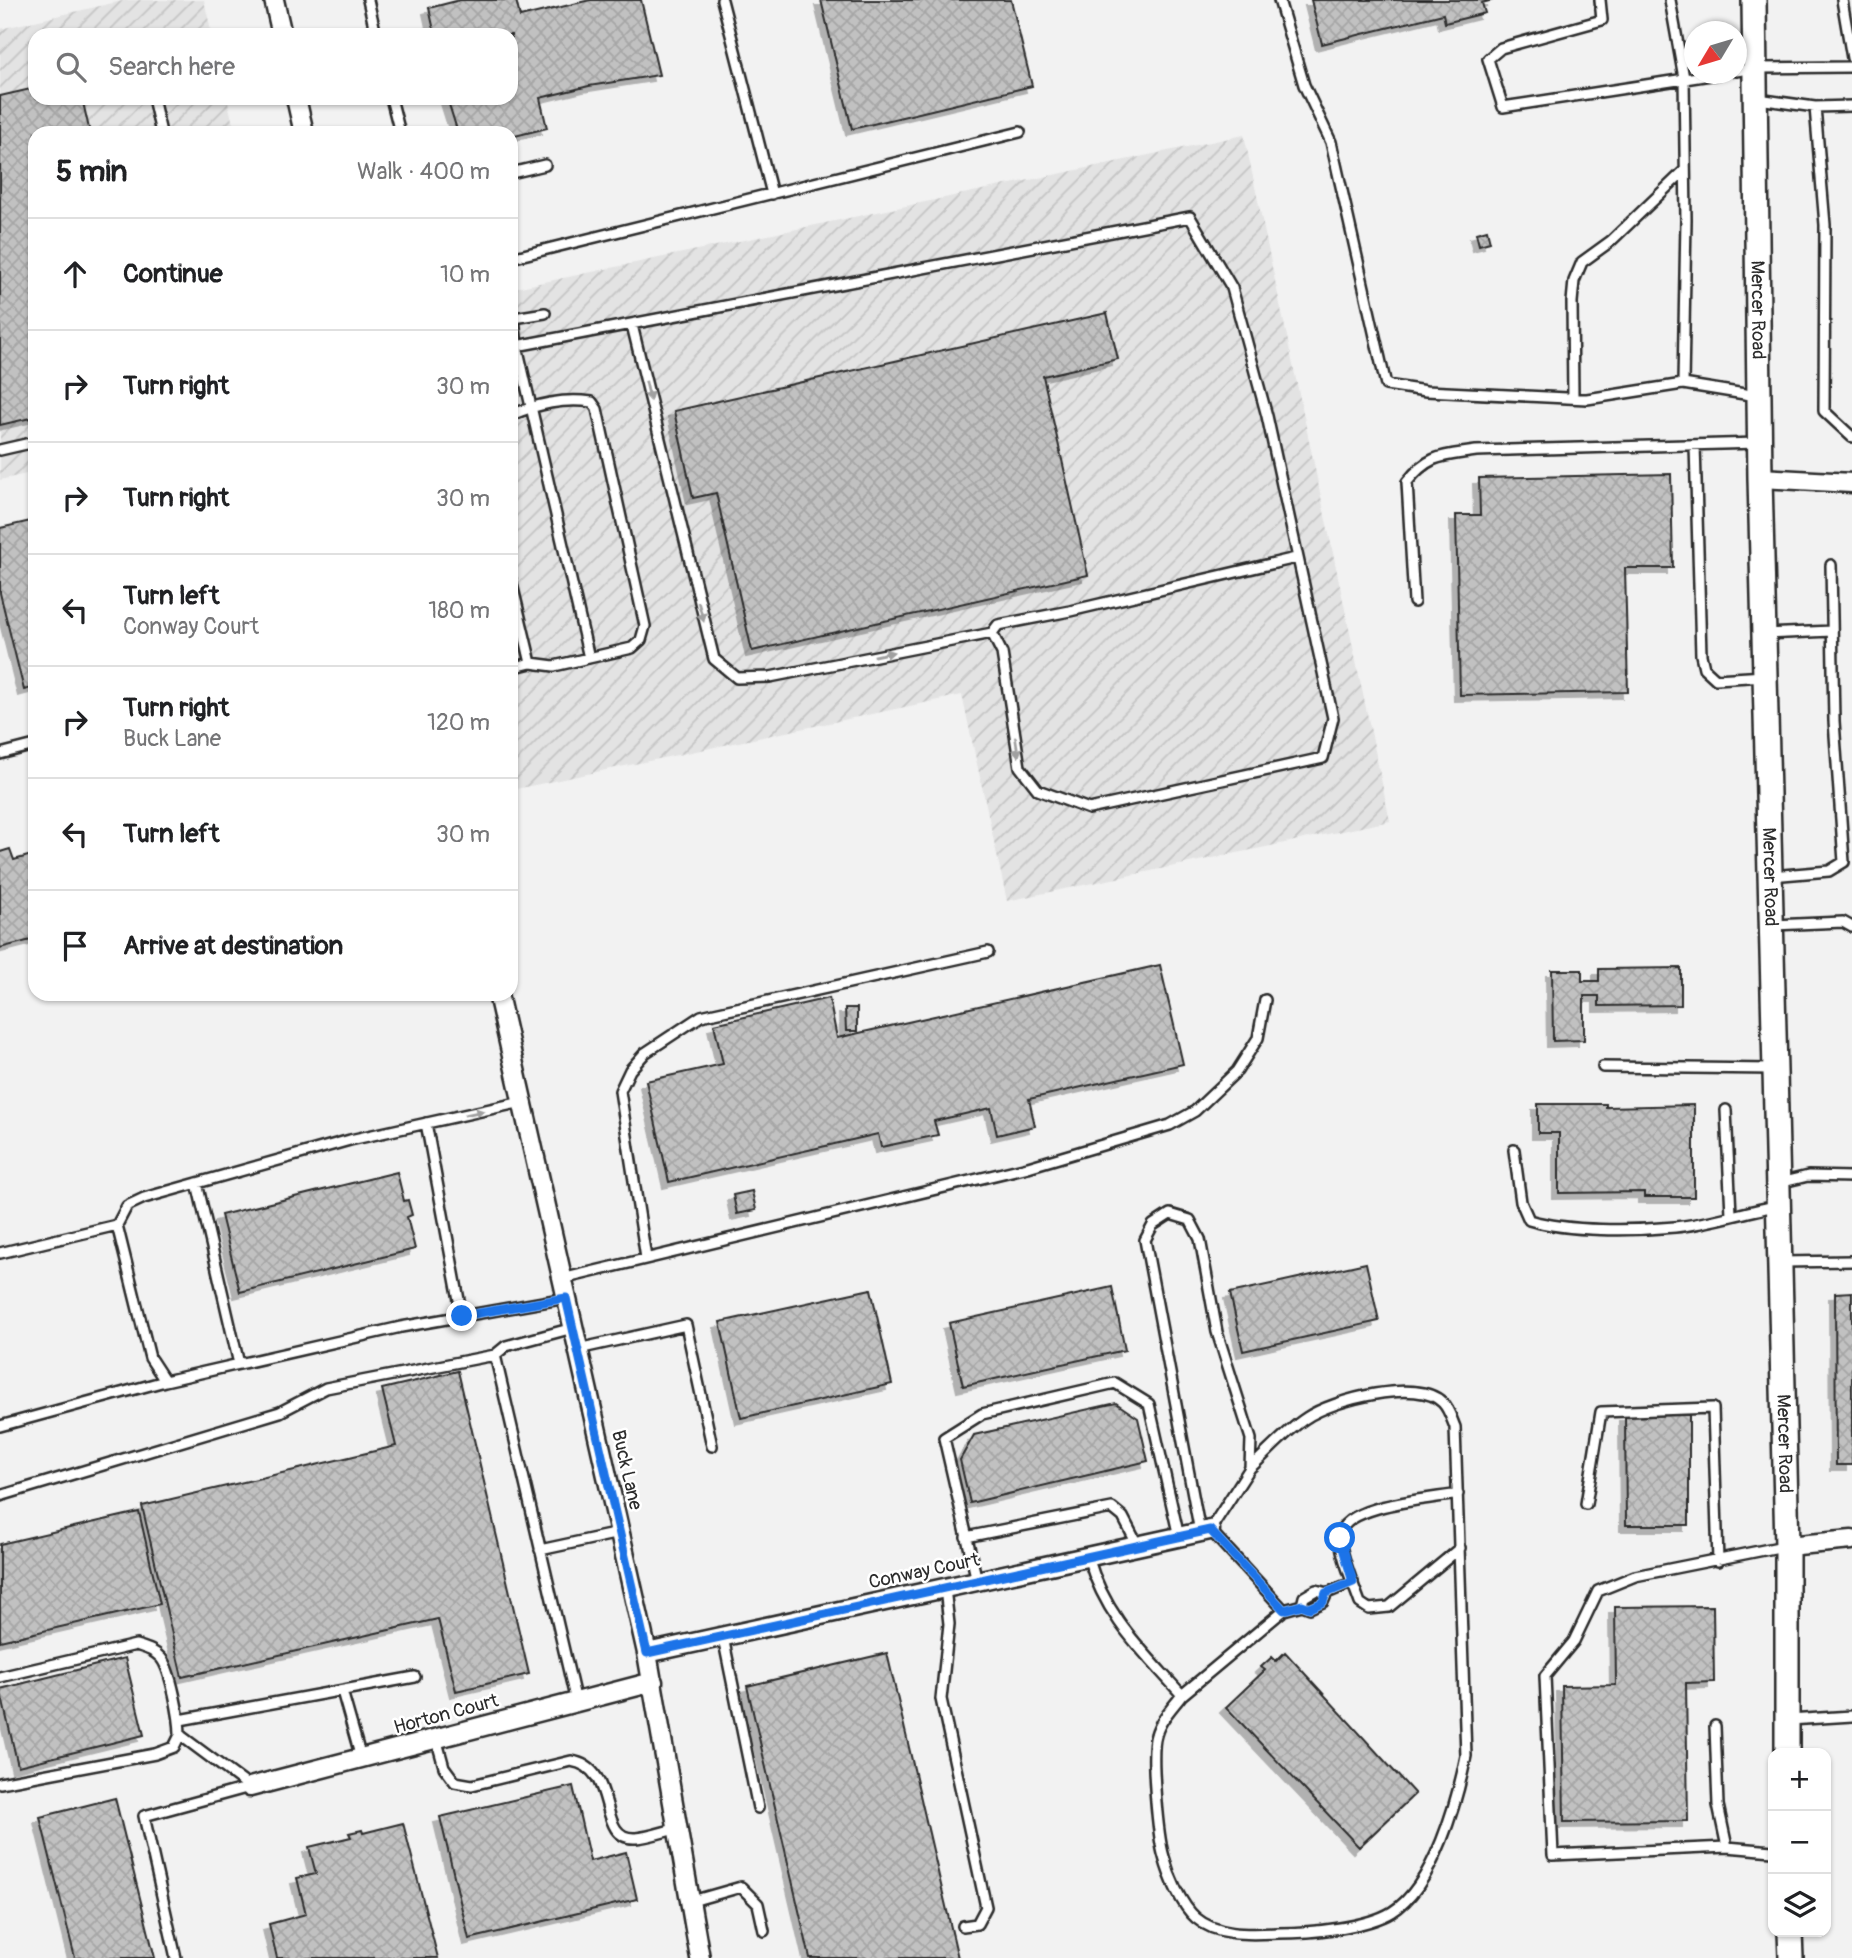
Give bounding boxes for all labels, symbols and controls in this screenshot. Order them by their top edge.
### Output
north arrow [1684,21,1747,84]
search box [28,28,518,105]
icon: search [52,48,90,86]
text: Search here [108,51,235,83]
text: 5 min [56,153,127,190]
text: Walk · 400 m [357,157,490,186]
icon: ahead [56,255,94,293]
text: Continue [123,258,223,290]
text: 10 m [440,260,490,289]
street label: Mercer Road [1745,260,1771,360]
icon: right [56,367,94,405]
text: Turn right [123,370,229,402]
text: 30 m [436,372,490,401]
one-way arrow [643,380,654,402]
icon: right [56,479,94,517]
text: Turn right [123,482,229,514]
text: 30 m [436,484,490,513]
text: Turn left [123,580,219,612]
icon: left [56,591,94,629]
text: 180 m [428,596,490,625]
one-way arrow [696,602,707,624]
text: Conway Court [123,612,259,641]
one-way arrow [873,649,895,660]
text: Turn right [123,692,229,724]
icon: right [56,703,94,741]
text: 120 m [427,708,490,737]
text: Buck Lane [123,724,221,753]
one-way arrow [1012,736,1023,758]
icon: left [56,815,94,853]
text: Turn left [123,818,219,850]
text: 30 m [436,820,490,849]
street label: Mercer Road [1757,827,1783,927]
icon: arrive [56,927,94,965]
text: Arrive at destination [123,930,343,962]
one-way arrow [463,1107,485,1118]
route end [446,1300,477,1331]
street label: Mercer Road [1771,1394,1798,1494]
street label: Buck Lane [606,1428,648,1513]
route start [1324,1522,1355,1553]
street label: Conway Court [867,1548,982,1594]
street label: Horton Court [391,1688,501,1740]
map controls [1768,1748,1831,1937]
button: + [1768,1748,1831,1811]
button: − [1768,1811,1831,1874]
button: layers [1768,1874,1831,1937]

